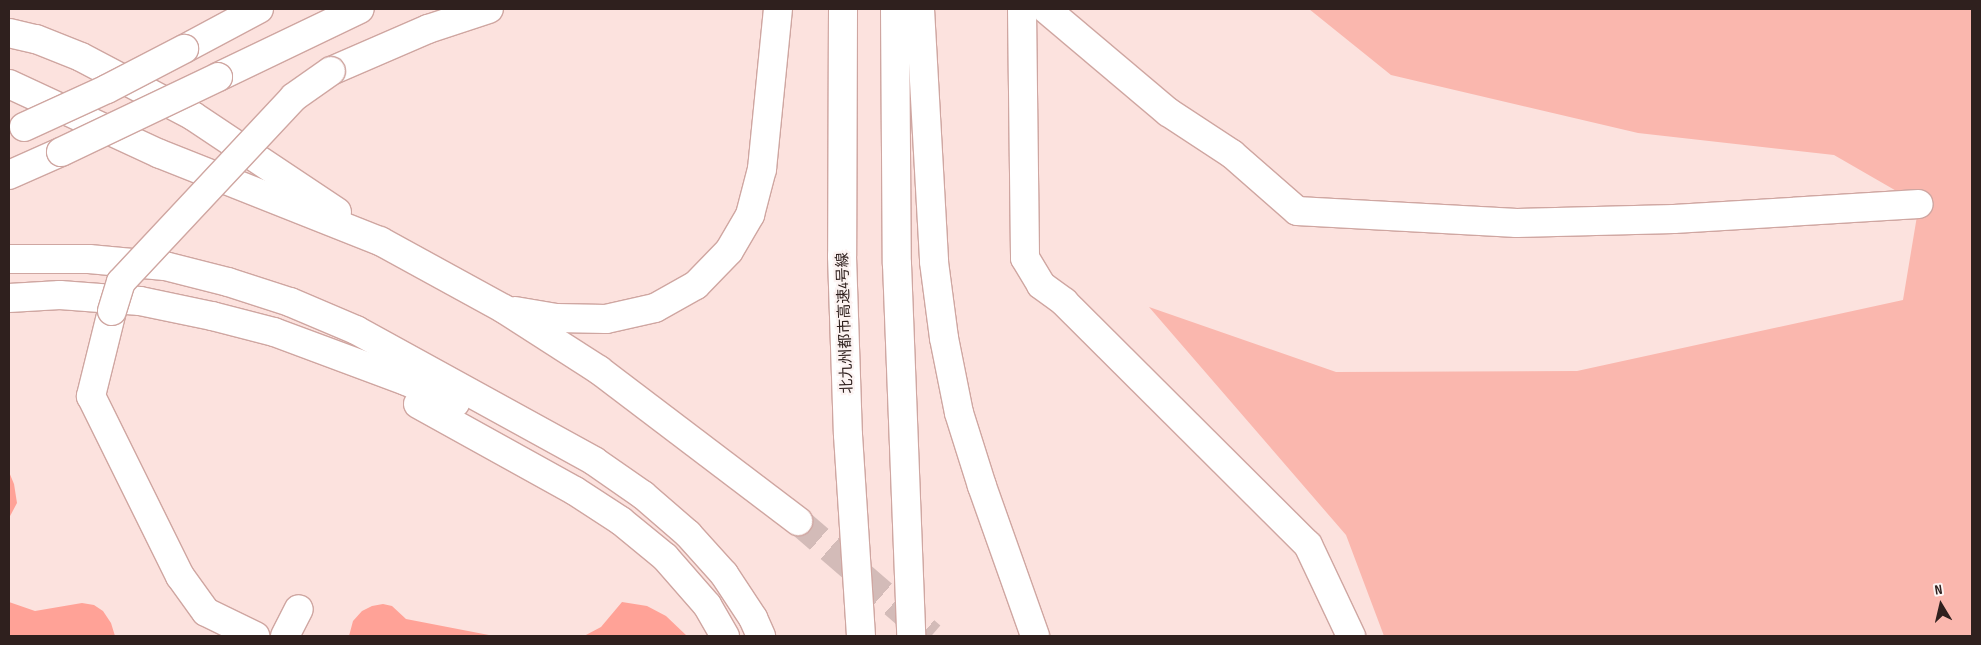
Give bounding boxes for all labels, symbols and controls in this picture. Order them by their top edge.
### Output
street label: 北九州都市高速4号線 [834,252,856,394]
north arrow [1916,580,1966,630]
text: N [1934,581,1944,599]

